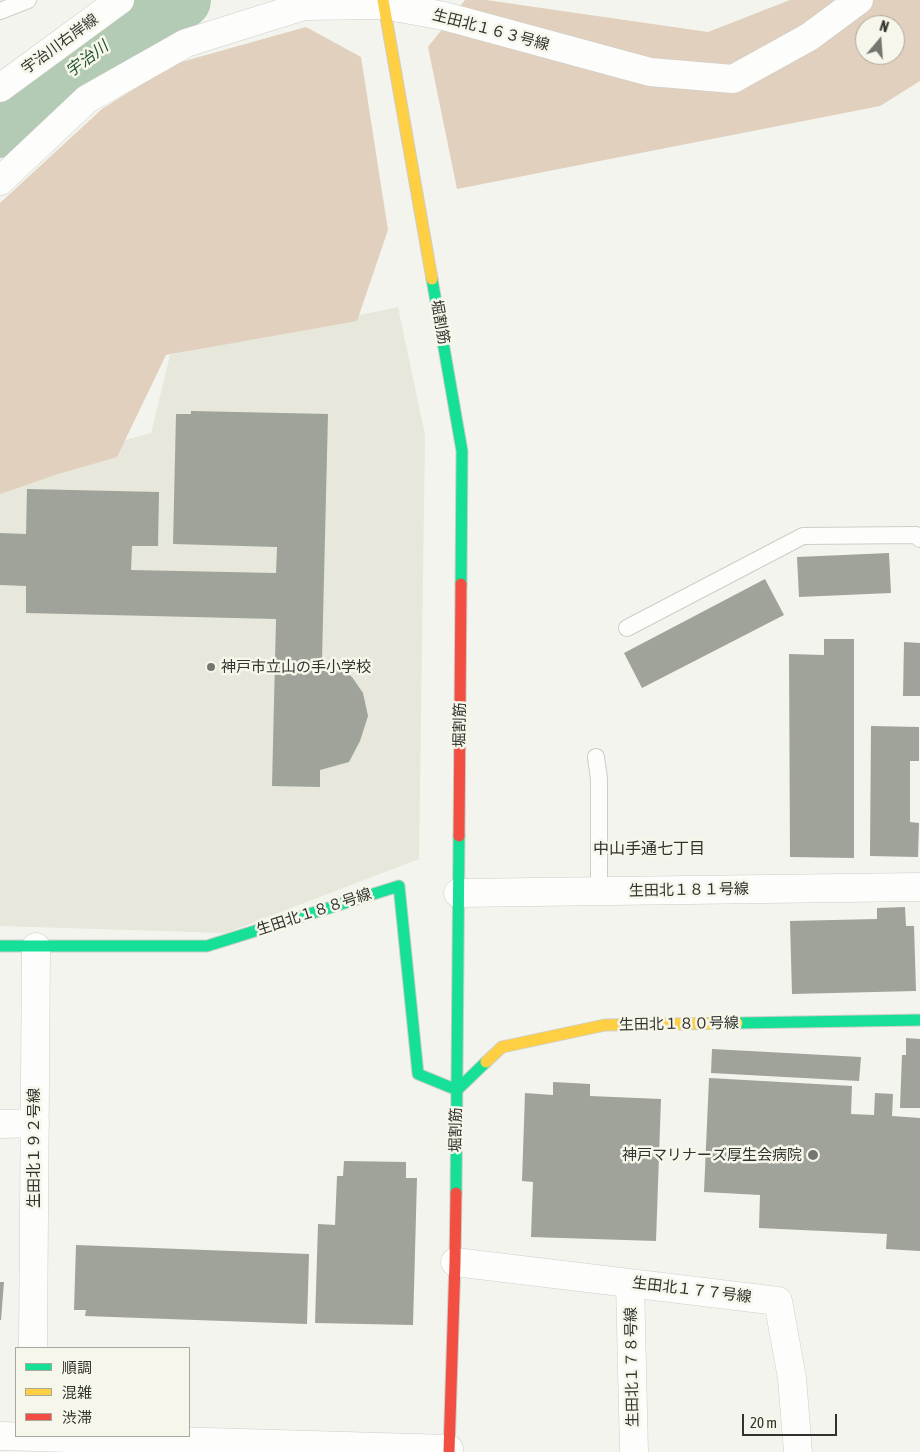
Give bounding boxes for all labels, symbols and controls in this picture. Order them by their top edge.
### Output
street label: 生田北１６３号線 [431,6,551,54]
street label: 宇治川右岸線 [18,10,102,78]
north arrow [855,15,905,65]
text: N [878,18,891,36]
water label: 宇治川 [62,37,112,81]
street label: 堀割筋 [427,298,453,346]
place label: 神戸市立山の手小学校 [221,658,371,676]
marker: 神戸市立山の手小学校 [205,661,217,673]
street label: 堀割筋 [451,702,469,748]
district label: 中山手通七丁目 [593,839,705,859]
street label: 生田北１８１号線 [629,880,749,900]
street label: 生田北１８８号線 [254,885,374,939]
street label: 生田北１８０号線 [619,1014,739,1034]
street label: 生田北１９２号線 [25,1088,43,1208]
street label: 堀割筋 [447,1107,465,1153]
place label: 神戸マリナーズ厚生会病院 [622,1146,802,1164]
marker: 神戸マリナーズ厚生会病院 [806,1148,820,1162]
street label: 生田北１７７号線 [631,1274,753,1306]
street label: 生田北１７８号線 [622,1307,642,1427]
legend [15,1347,190,1437]
text: 順調 [62,1359,92,1376]
text: 混雑 [62,1384,92,1401]
scale bar [745,1404,840,1436]
text: 渋滞 [62,1409,92,1426]
text: 20 m [750,1414,777,1431]

